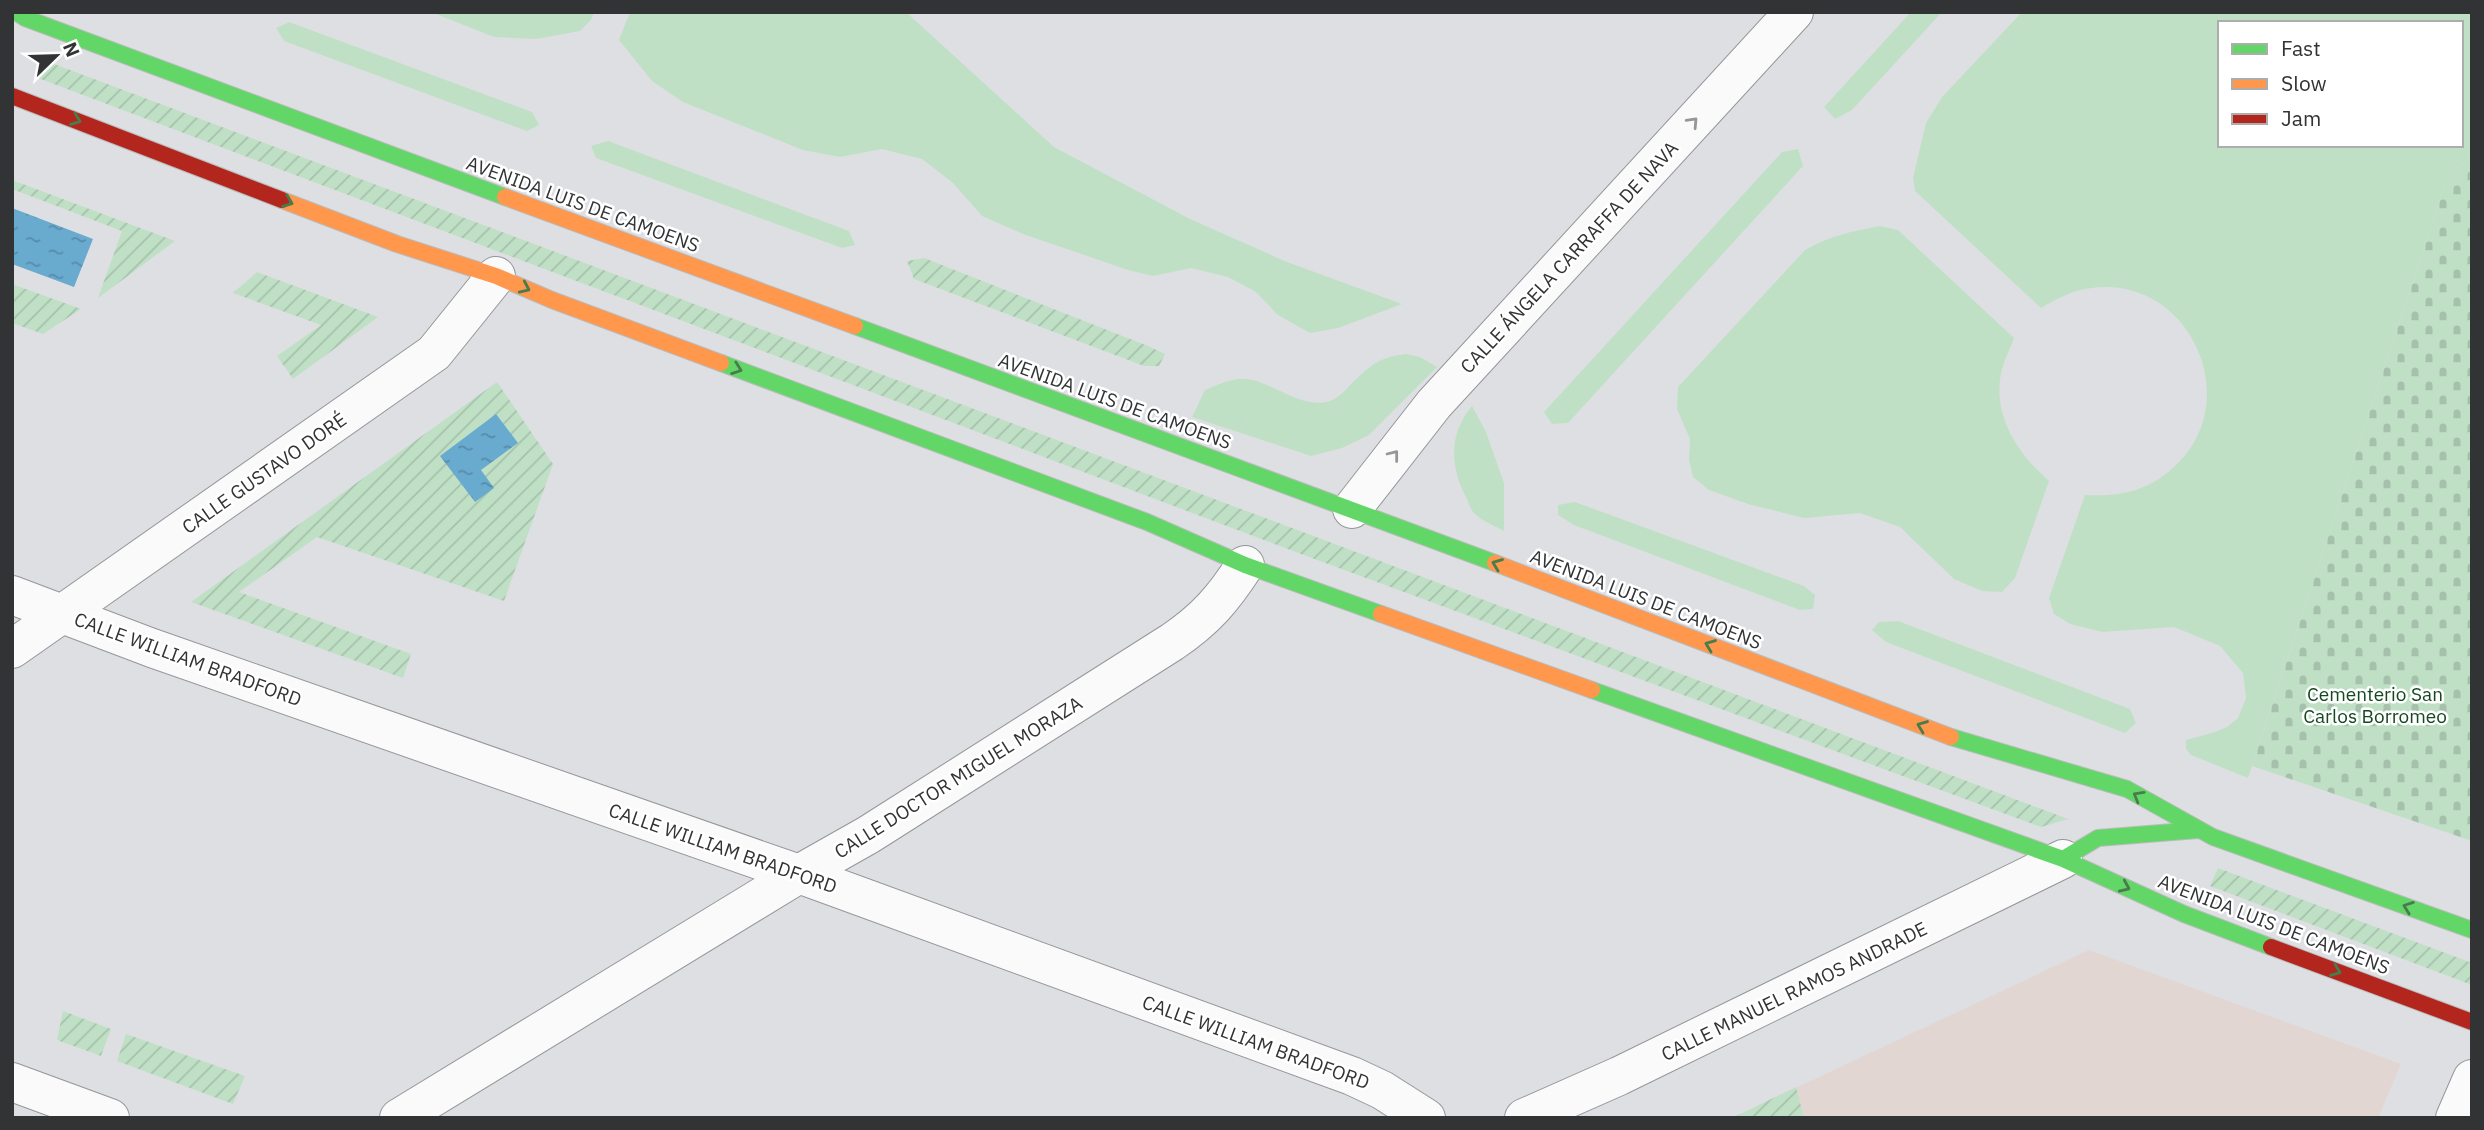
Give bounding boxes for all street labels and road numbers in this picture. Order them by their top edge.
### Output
street label: CALLE ÁNGELA CARRAFFA DE NAVA [1455,136,1683,378]
street label: AVENIDA LUIS DE CAMOENS [463,151,703,257]
street label: AVENIDA LUIS DE CAMOENS [995,348,1235,454]
street label: CALLE GUSTAVO DORÉ [177,407,351,539]
street label: AVENIDA LUIS DE CAMOENS [1527,544,1765,654]
street label: CALLE WILLIAM BRADFORD [71,607,305,711]
street label: CALLE DOCTOR MIGUEL MORAZA [830,691,1086,863]
street label: CALLE WILLIAM BRADFORD [606,798,840,898]
street label: AVENIDA LUIS DE CAMOENS [2155,869,2393,979]
street label: CALLE MANUEL RAMOS ANDRADE [1657,916,1931,1066]
street label: CALLE WILLIAM BRADFORD [1139,990,1373,1094]

